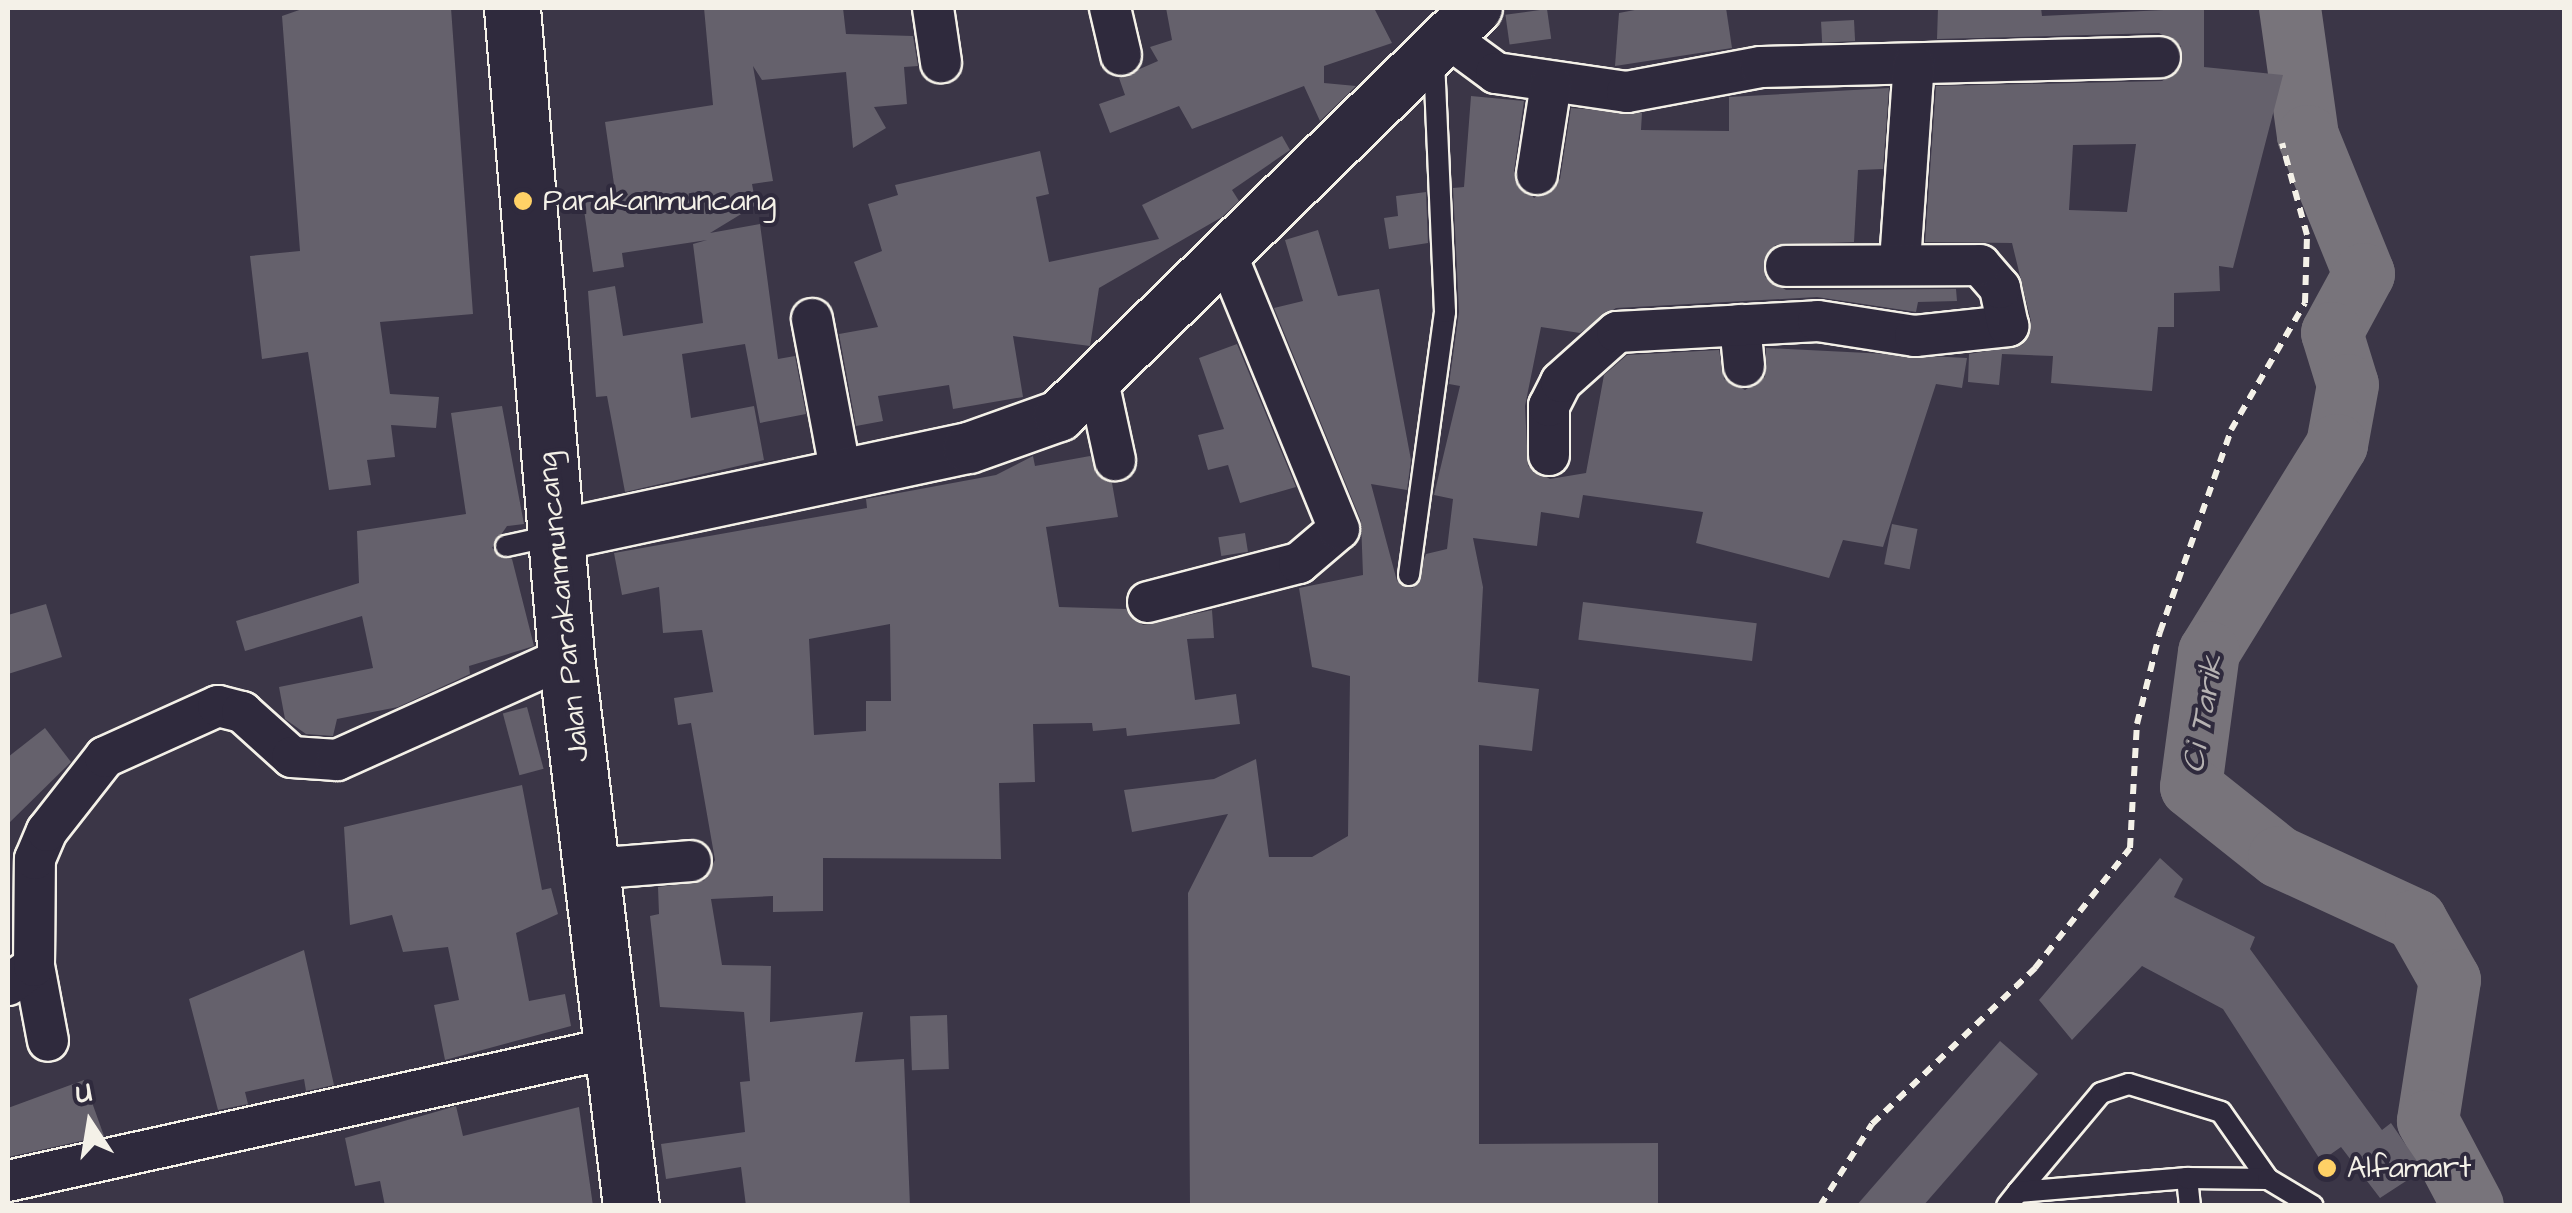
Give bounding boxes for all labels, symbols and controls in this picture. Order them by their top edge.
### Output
place label: Parakanmuncang [543,183,776,219]
marker: Parakanmuncang [512,190,534,212]
street label: Jalan Parakanmuncang [529,450,597,764]
water label: Ci Tarik [2175,652,2233,776]
text: U [72,1072,95,1114]
north arrow [40,1073,140,1173]
place label: Alfamart [2347,1150,2471,1186]
marker: Alfamart [2316,1157,2338,1179]

